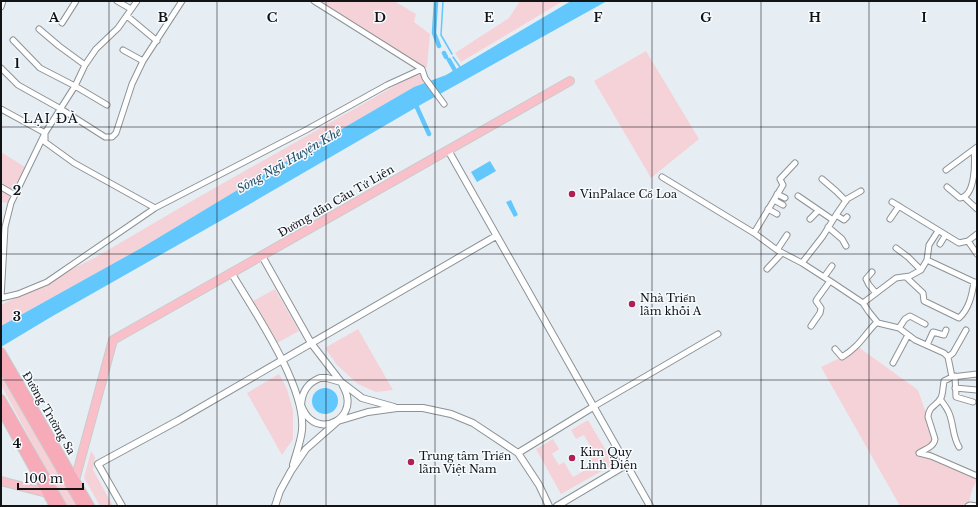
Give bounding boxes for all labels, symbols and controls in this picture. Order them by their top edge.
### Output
text: A [48,9,60,26]
text: B [158,9,168,26]
text: C [267,9,278,26]
text: D [374,9,386,26]
text: E [484,9,494,26]
text: F [594,9,603,26]
text: G [700,9,712,26]
text: H [809,9,821,26]
text: I [921,9,927,26]
text: 1 [14,55,20,72]
district label: LẠI ĐÀ [23,110,79,127]
water label: Sông Ngũ Huyện Khê [234,123,345,196]
street label: Đường dẫn Cầu Tứ Liên [276,162,397,240]
text: 2 [13,182,21,199]
place label: VinPalace Cổ Loa [579,187,678,201]
marker: VinPalace Cổ Loa [567,189,577,199]
place label: Nhà Triển lãm khối A [640,291,702,318]
marker: Nhà Triển lãm khối A [627,299,637,309]
text: 3 [13,308,21,325]
street label: Đường Trường Sa [19,369,79,458]
text: 4 [13,435,22,452]
place label: Kim Quy Linh Điện [580,445,638,472]
place label: Trung tâm Triển lãm Việt Nam [419,449,512,476]
marker: Kim Quy Linh Điện [567,453,577,463]
marker: Trung tâm Triển lãm Việt Nam [406,457,416,467]
scale bar [18,465,83,491]
text: 100 m [24,471,63,486]

